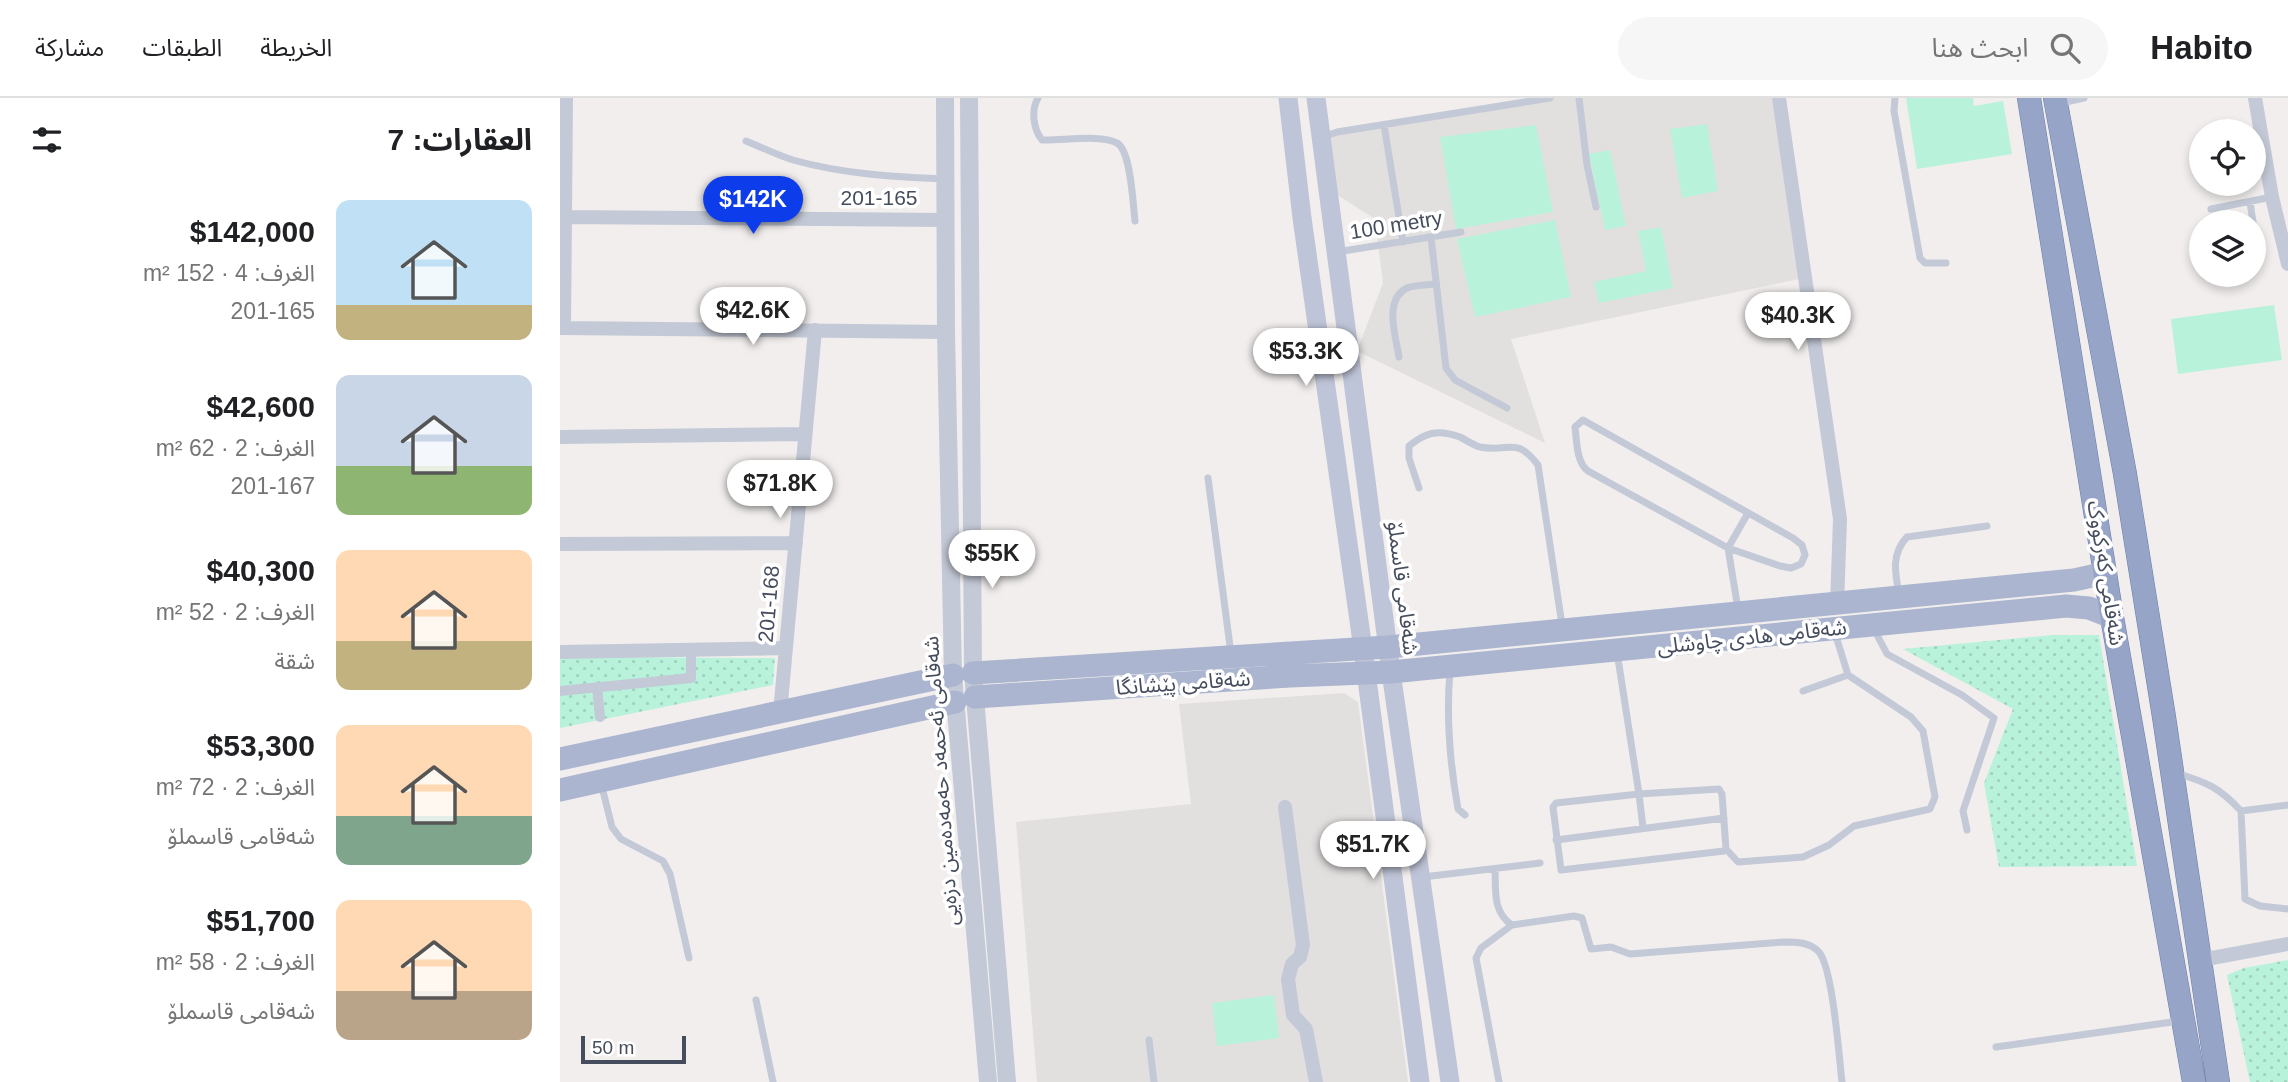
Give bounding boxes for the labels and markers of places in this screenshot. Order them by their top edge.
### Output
pin: $142K [704,176,802,236]
pin: $42.6K [696,288,810,347]
pin: $40.3K [1741,292,1855,352]
pin: $53.3K [1249,328,1363,388]
pin: $71.8K [723,460,837,520]
pin: $55K [951,531,1033,590]
pin: $51.7K [1316,822,1430,881]

